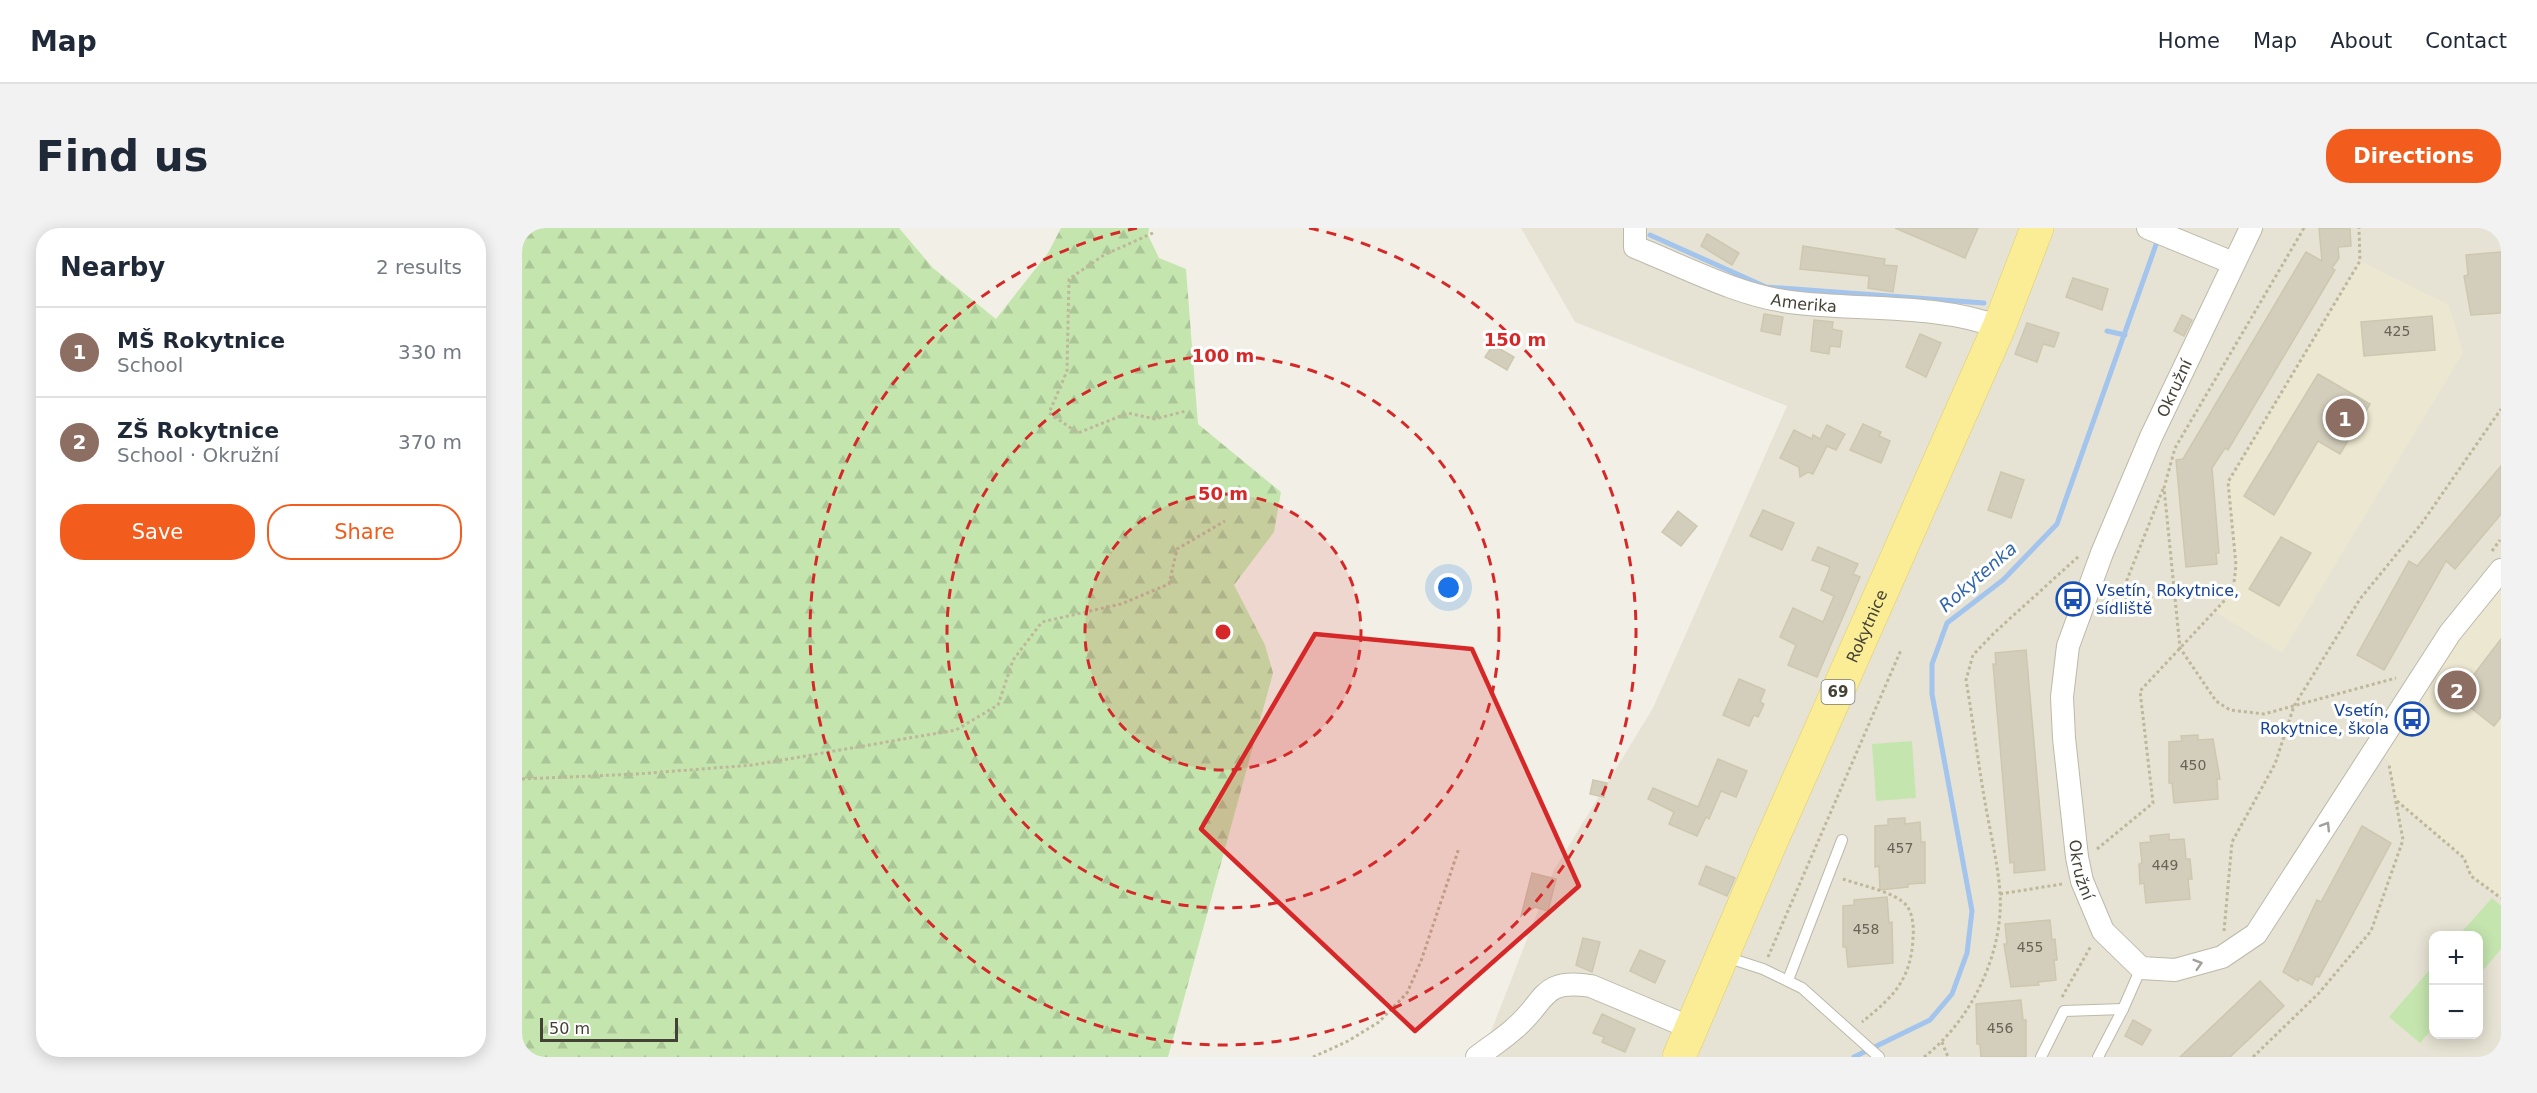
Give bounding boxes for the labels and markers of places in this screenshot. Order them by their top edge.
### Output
pin: 1 [2326,396,2364,441]
bus stop icon: Vsetín, Rokytnice, sídliště [2055,581,2091,617]
place label: Vsetín, Rokytnice, sídliště [2096,581,2239,618]
centre of rings [1213,622,1233,642]
pin: 2 [2438,668,2476,712]
place label: Vsetín, Rokytnice, škola [2260,701,2389,738]
bus stop icon: Vsetín, Rokytnice, škola [2394,701,2430,737]

